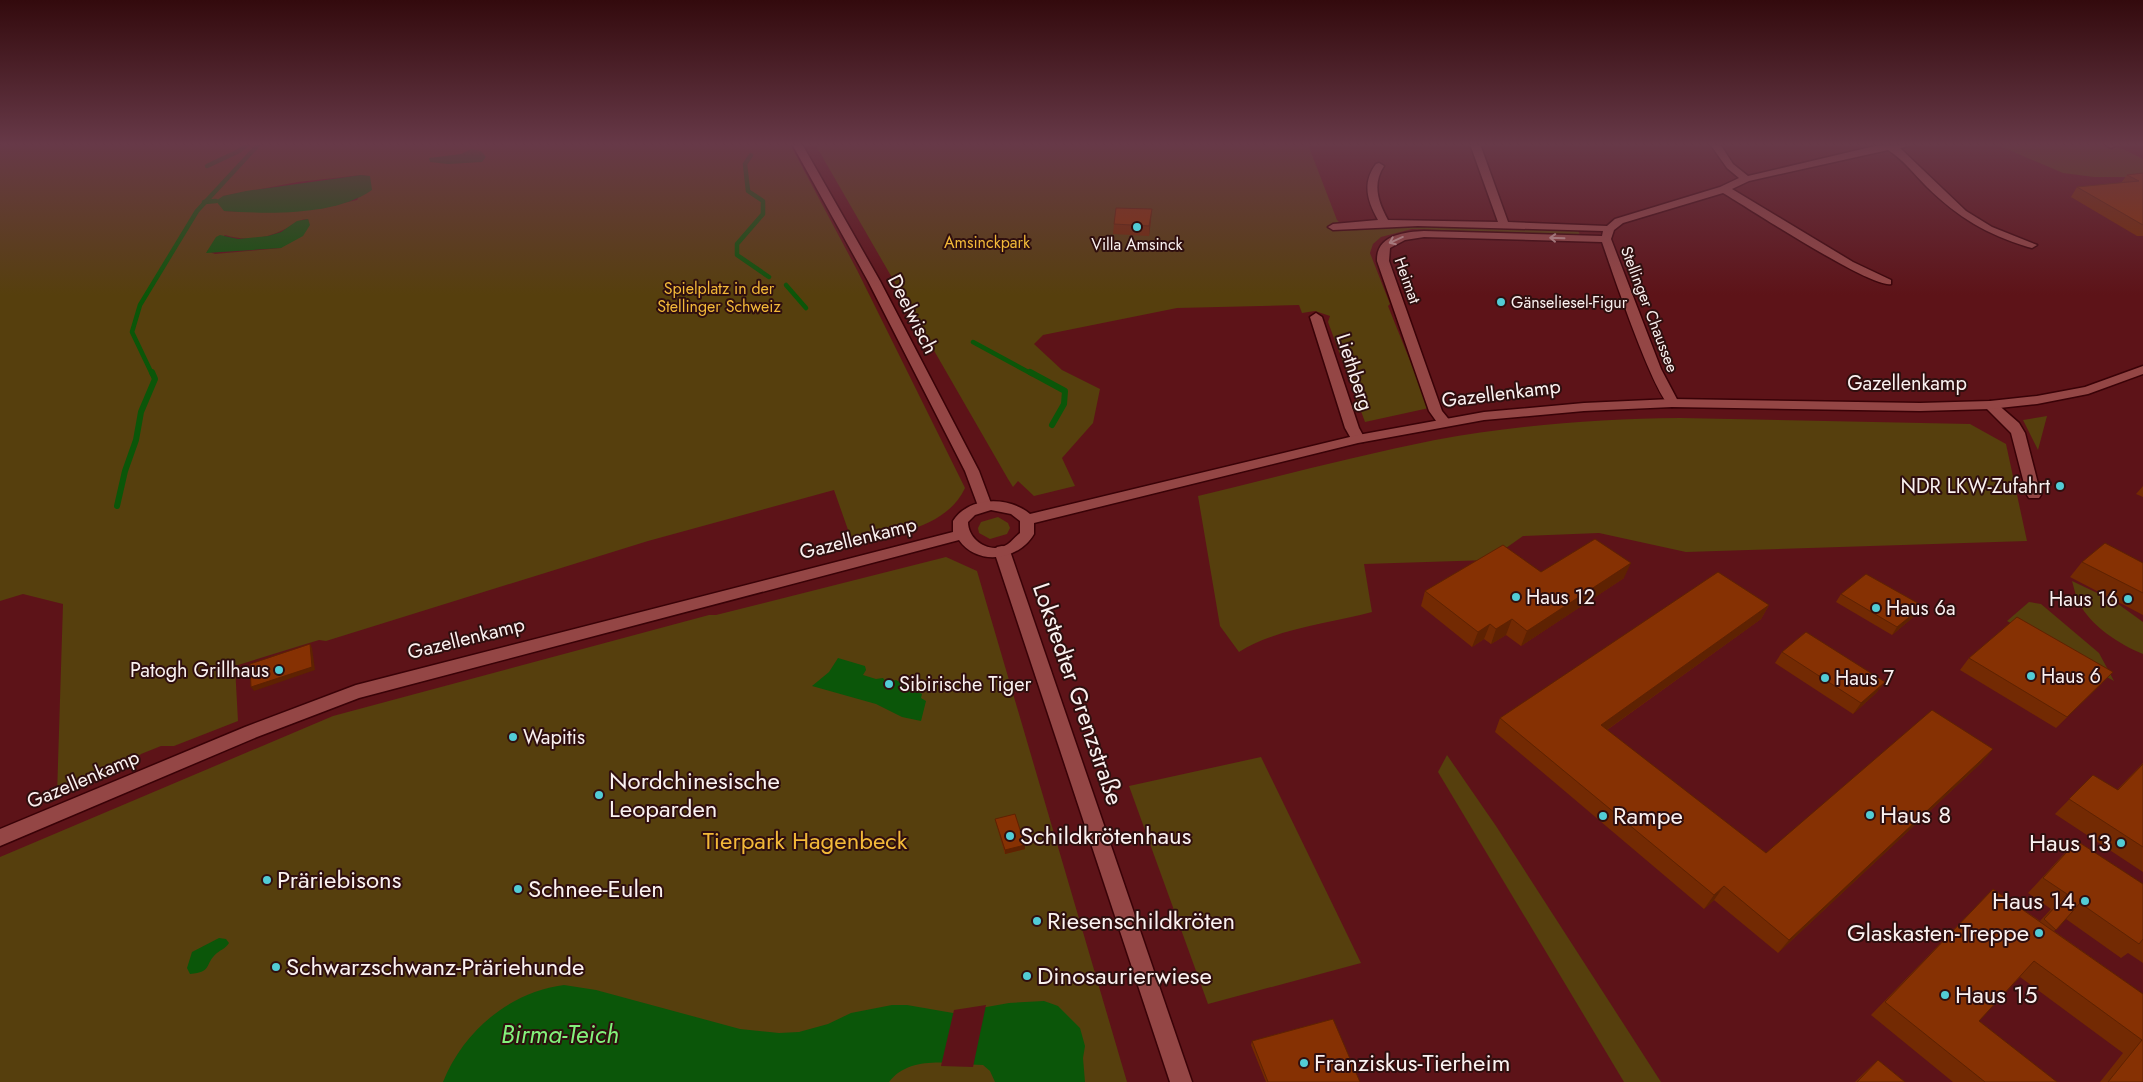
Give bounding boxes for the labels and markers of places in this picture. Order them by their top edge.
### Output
marker: Villa Amsinck [1131,221,1143,233]
place label: Villa Amsinck [1091,233,1184,256]
place label: Gänseliesel-Figur [1511,291,1628,314]
marker: Gänseliesel-Figur [1495,296,1507,308]
place label: NDR LKW-Zufahrt [1901,472,2050,501]
marker: NDR LKW-Zufahrt [2054,480,2066,492]
place label: Haus 12 [1526,583,1595,612]
place label: Haus 16 [2049,585,2118,614]
marker: Haus 12 [1510,591,1522,603]
marker: Haus 16 [2122,593,2134,605]
place label: Haus 6a [1886,594,1956,623]
marker: Haus 6a [1870,602,1882,614]
place label: Patogh Grillhaus [130,656,269,685]
place label: Haus 6 [2041,662,2101,691]
marker: Patogh Grillhaus [273,664,285,676]
place label: Haus 7 [1835,664,1894,693]
place label: Sibirische Tiger [899,670,1031,699]
marker: Haus 6 [2025,670,2037,682]
marker: Haus 7 [1819,672,1831,684]
marker: Sibirische Tiger [883,678,895,690]
place label: Wapitis [523,723,585,752]
marker: Wapitis [507,731,519,743]
place label: Nordchinesische Leoparden [609,763,780,826]
marker: Nordchinesische Leoparden [593,789,605,801]
place label: Haus 8 [1880,797,1951,832]
place label: Rampe [1613,798,1683,833]
marker: Haus 8 [1864,809,1876,821]
marker: Rampe [1597,810,1609,822]
place label: Schildkrötenhaus [1020,818,1191,853]
place label: Haus 13 [2029,825,2111,860]
marker: Schildkrötenhaus [1004,830,1016,842]
marker: Haus 13 [2115,837,2127,849]
place label: Präriebisons [277,862,401,897]
place label: Schnee-Eulen [528,871,664,906]
marker: Präriebisons [261,874,273,886]
marker: Schnee-Eulen [512,883,524,895]
place label: Haus 14 [1992,883,2075,918]
marker: Haus 14 [2079,895,2091,907]
place label: Riesenschildkröten [1047,903,1235,938]
marker: Riesenschildkröten [1031,915,1043,927]
place label: Glaskasten-Treppe [1847,915,2029,950]
marker: Glaskasten-Treppe [2033,927,2045,939]
place label: Schwarzschwanz-Präriehunde [286,949,584,984]
place label: Dinosaurierwiese [1037,958,1212,993]
marker: Schwarzschwanz-Präriehunde [270,961,282,973]
marker: Dinosaurierwiese [1021,970,1033,982]
place label: Haus 15 [1955,977,2038,1012]
marker: Haus 15 [1939,989,1951,1001]
place label: Franziskus-Tierheim [1314,1045,1510,1080]
marker: Franziskus-Tierheim [1298,1057,1310,1069]

